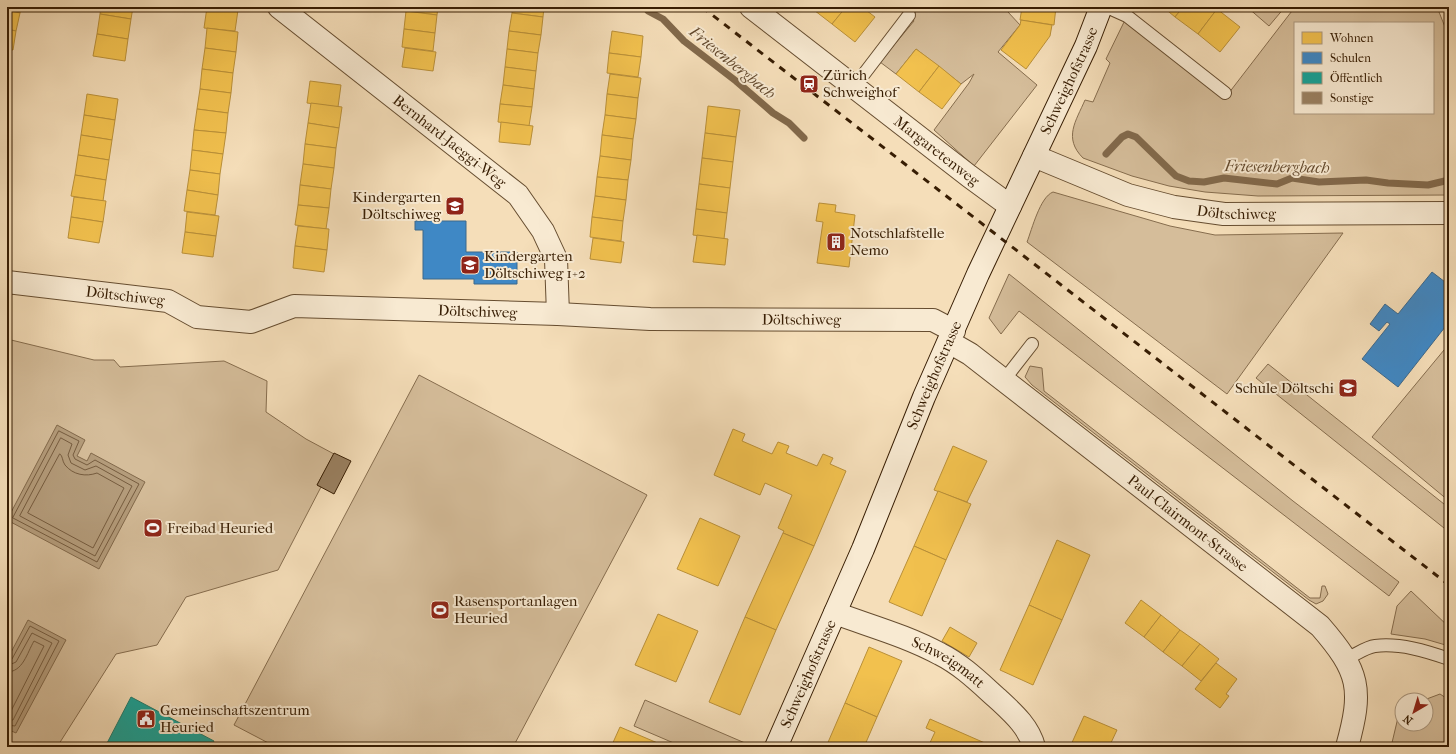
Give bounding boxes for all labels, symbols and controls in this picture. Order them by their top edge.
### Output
water label: Friesenbergbach [685,21,779,103]
legend [1294,22,1434,114]
street label: Schweighofstrasse [1036,24,1102,138]
text: Wohnen [1329,31,1374,45]
text: Schulen [1330,51,1371,65]
place label: Zürich Schweighof [823,66,900,101]
text: Öffentlich [1330,70,1383,85]
station icon: Zürich Schweighof [798,73,820,95]
street label: Bernhard-Jaeggi-Weg [389,91,511,192]
text: Sonstige [1330,91,1374,105]
street label: Margaretenweg [890,112,984,190]
water label: Friesenbergbach [1223,156,1330,177]
place label: Kindergarten Döltschiweg [352,188,442,223]
school or university icon: Kindergarten Döltschiweg [444,195,466,217]
street label: Döltschiweg [1195,201,1277,223]
place label: Notschlafstelle Nemo [850,224,945,259]
building icon: Notschlafstelle Nemo [825,231,847,253]
place label: Kindergarten Döltschiweg 1+2 [484,247,586,282]
school or university icon: Kindergarten Döltschiweg 1+2 [459,254,481,276]
street label: Döltschiweg [85,282,167,310]
street label: Döltschiweg [438,301,519,322]
street label: Döltschiweg [762,310,842,329]
street label: Schweighofstrasse [903,318,966,432]
school or university icon: Schule Döltschi [1337,377,1359,399]
place label: Schule Döltschi [1235,379,1335,397]
street label: Paul-Clairmont-Strasse [1124,471,1252,576]
sports icon: Freibad Heuried [142,517,164,539]
place label: Freibad Heuried [167,519,274,537]
place label: Rasensportanlagen Heuried [454,592,578,627]
sports icon: Rasensportanlagen Heuried [429,599,451,621]
street label: Schweighofstrasse [776,616,840,731]
street label: Schweigmatt [909,633,989,692]
north arrow [1394,692,1434,732]
place label: Gemeinschaftszentrum Heuried [160,701,310,736]
public building icon: Gemeinschaftszentrum Heuried [135,708,157,730]
text: N [1400,711,1415,727]

